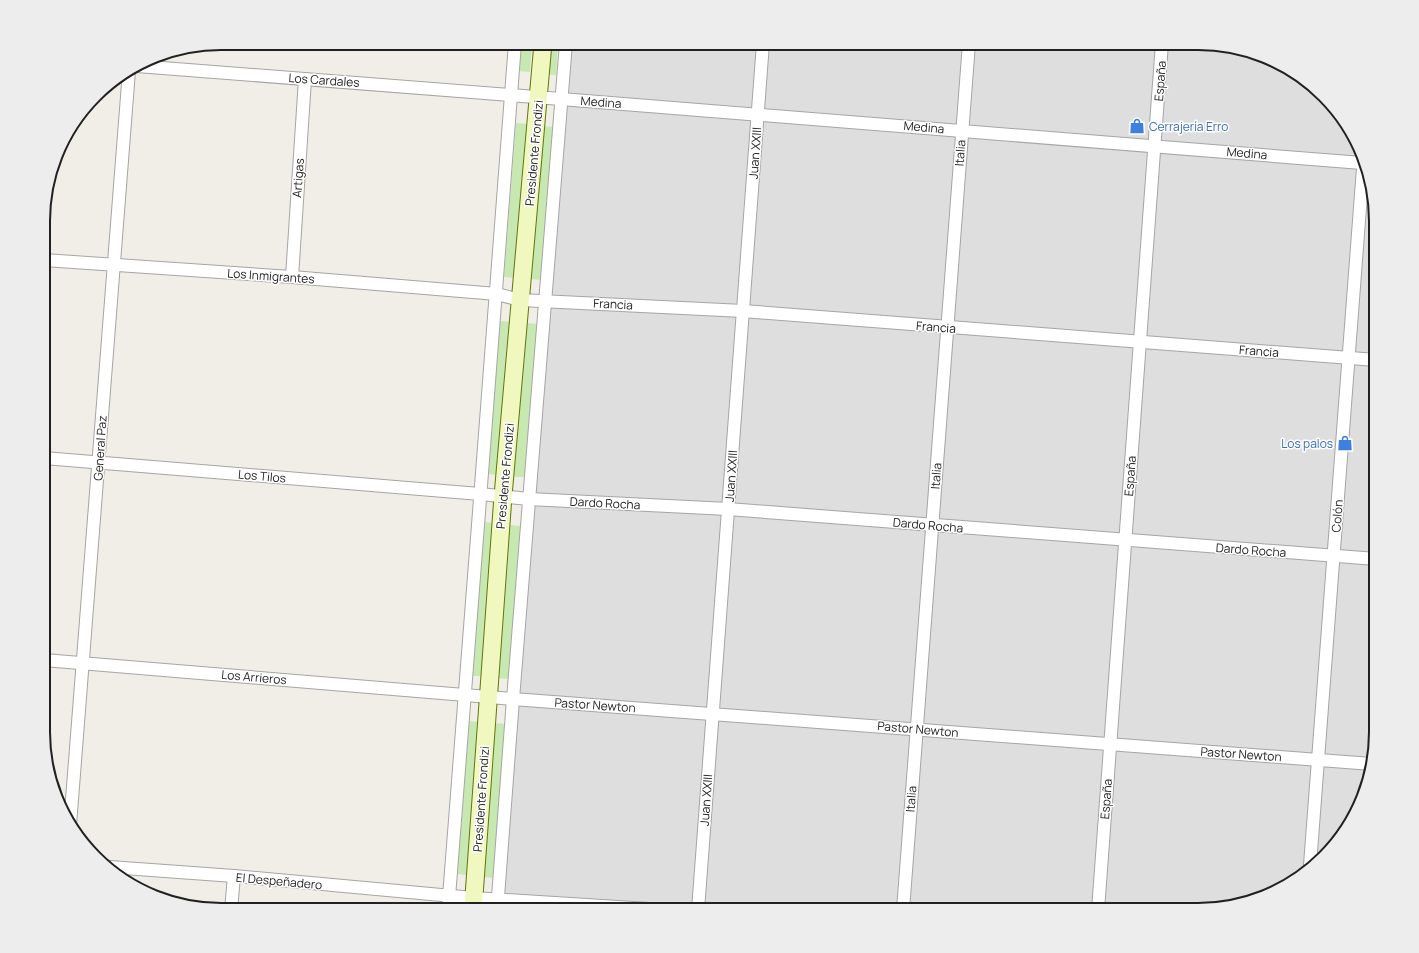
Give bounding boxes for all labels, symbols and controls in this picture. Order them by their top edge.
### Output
street label: España [1150,60,1170,102]
street label: Los Cardales [288,69,360,91]
street label: Medina [580,92,622,112]
street label: Presidente Frondizi [521,99,547,207]
street label: Medina [903,117,945,137]
shop icon: Cerrajería Erro [1128,117,1146,135]
place label: Cerrajería Erro [1149,118,1228,135]
street label: Juan XXIII [745,127,765,179]
street label: Italia [951,139,969,167]
street label: Medina [1226,143,1268,163]
street label: Artigas [288,158,308,198]
street label: Los Inmigrantes [227,264,315,288]
street label: Francia [593,294,633,314]
street label: Francia [916,317,956,337]
street label: Francia [1239,341,1279,361]
street label: General Paz [89,415,111,481]
street label: Presidente Frondizi [492,422,518,530]
shop icon: Los palos [1336,434,1354,452]
place label: Los palos [1281,435,1333,452]
street label: Juan XXIII [721,450,741,502]
street label: España [1120,455,1140,497]
street label: Italia [927,462,945,490]
street label: Los Tilos [237,465,287,487]
street label: Dardo Rocha [569,493,641,513]
street label: Colón [1327,499,1347,533]
street label: Dardo Rocha [892,513,964,537]
street label: Dardo Rocha [1215,539,1287,561]
street label: Los Arrieros [221,666,287,688]
street label: Pastor Newton [554,694,636,716]
street label: Pastor Newton [877,717,959,741]
street label: Pastor Newton [1200,743,1282,765]
street label: Presidente Frondizi [469,745,493,853]
street label: Juan XXIII [696,774,716,826]
street label: España [1096,778,1116,820]
street label: Italia [902,785,920,813]
street label: El Despeñadero [235,869,323,893]

